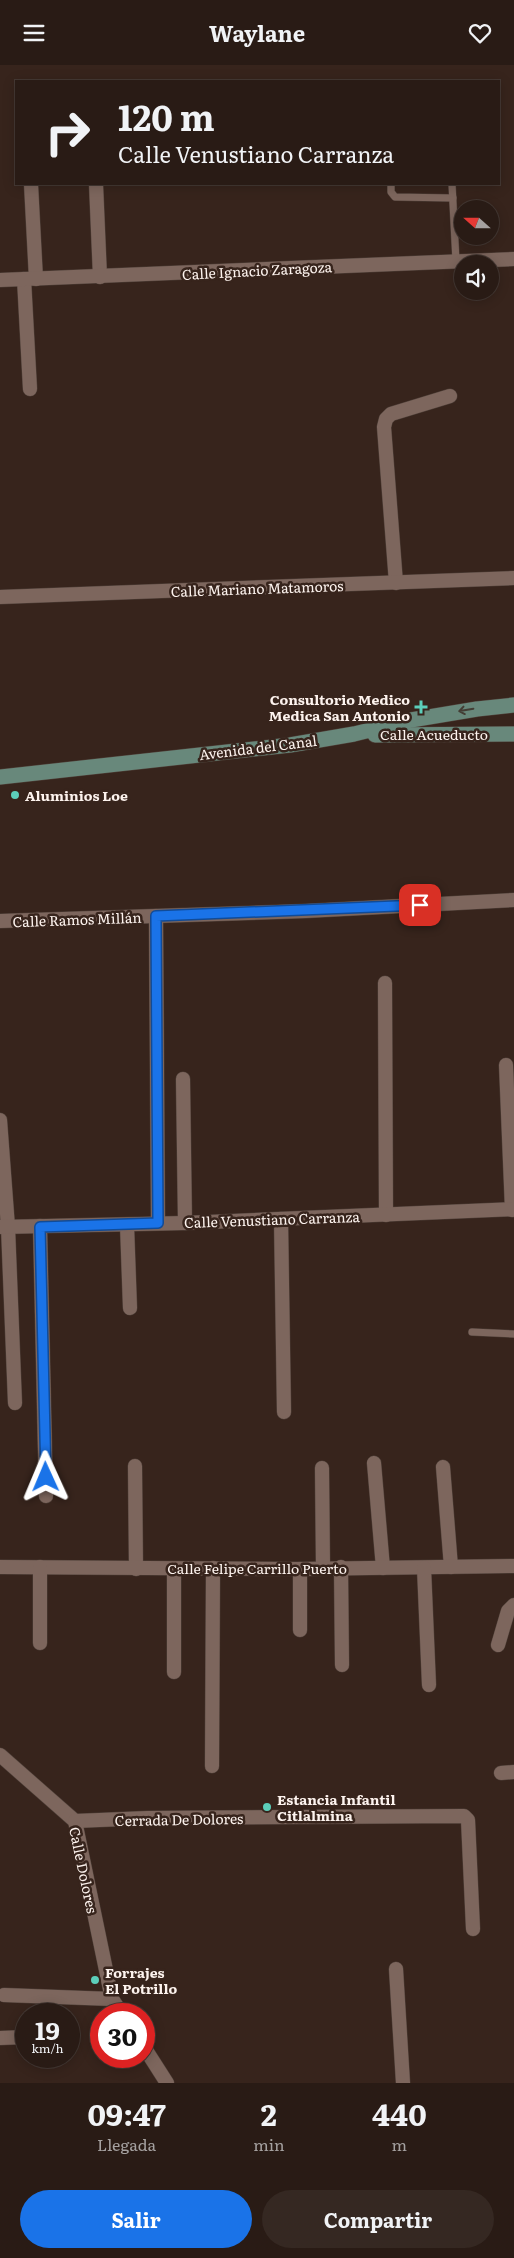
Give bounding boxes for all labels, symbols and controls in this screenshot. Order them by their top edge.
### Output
text: Waylane [209,16,305,49]
icon: menu [20,19,48,47]
icon: heart [466,19,494,47]
text: 120 m [118,90,215,142]
icon: right [35,100,100,165]
text: Calle Venustiano Carranza [118,137,394,170]
north arrow [454,200,499,245]
map controls [454,200,499,300]
button: sound [454,255,499,300]
street label: Calle Ignacio Zaragoza [181,256,333,284]
street label: Calle Mariano Matamoros [170,575,344,601]
place label: Consultorio Medico Medica San Antonio [269,689,410,725]
marker: Consultorio Medico Medica San Antonio [414,700,428,714]
one-way arrow [458,706,474,716]
street label: Calle Acueducto [380,724,488,744]
street label: Avenida del Canal [198,730,318,764]
place label: Aluminios Loe [25,785,128,805]
marker: Aluminios Loe [9,789,21,801]
pin [399,884,441,926]
icon: arrive [406,891,434,919]
street label: Calle Ramos Millán [12,907,142,931]
street label: Calle Venustiano Carranza [184,1206,361,1232]
position arrow [19,1450,71,1502]
street label: Calle Felipe Carrillo Puerto [167,1558,347,1578]
place label: Estancia Infantil Citlalmina [277,1789,395,1825]
marker: Estancia Infantil Citlalmina [261,1801,273,1813]
street label: Cerrada De Dolores [115,1808,243,1830]
street label: Calle Dolores [65,1825,103,1915]
place label: Forrajes El Potrillo [105,1962,177,1998]
marker: Forrajes El Potrillo [89,1974,101,1986]
speed limit sign: 30 [90,2003,155,2068]
text: 19 [35,2011,60,2048]
text: km/h [32,2039,63,2057]
text: 09:47 [87,2091,166,2135]
text: 2 [261,2091,277,2135]
text: 440 [372,2091,427,2135]
text: Llegada [97,2132,156,2156]
text: min [253,2132,285,2156]
text: m [392,2132,407,2156]
button: Salir [20,2190,252,2248]
button: Compartir [262,2190,494,2248]

